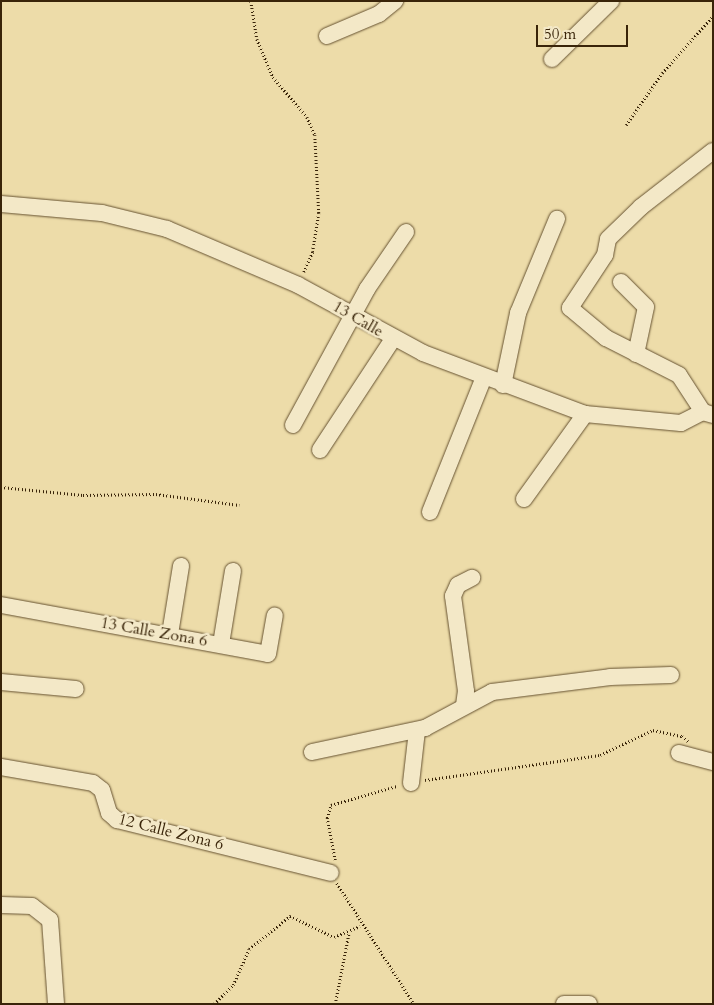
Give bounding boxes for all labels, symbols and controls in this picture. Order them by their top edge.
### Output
scale bar [539,15,632,47]
text: 50 m [544,24,576,44]
street label: 13 Calle [329,297,387,341]
street label: 13 Calle Zona 6 [99,613,209,651]
street label: 12 Calle Zona 6 [116,810,226,854]

